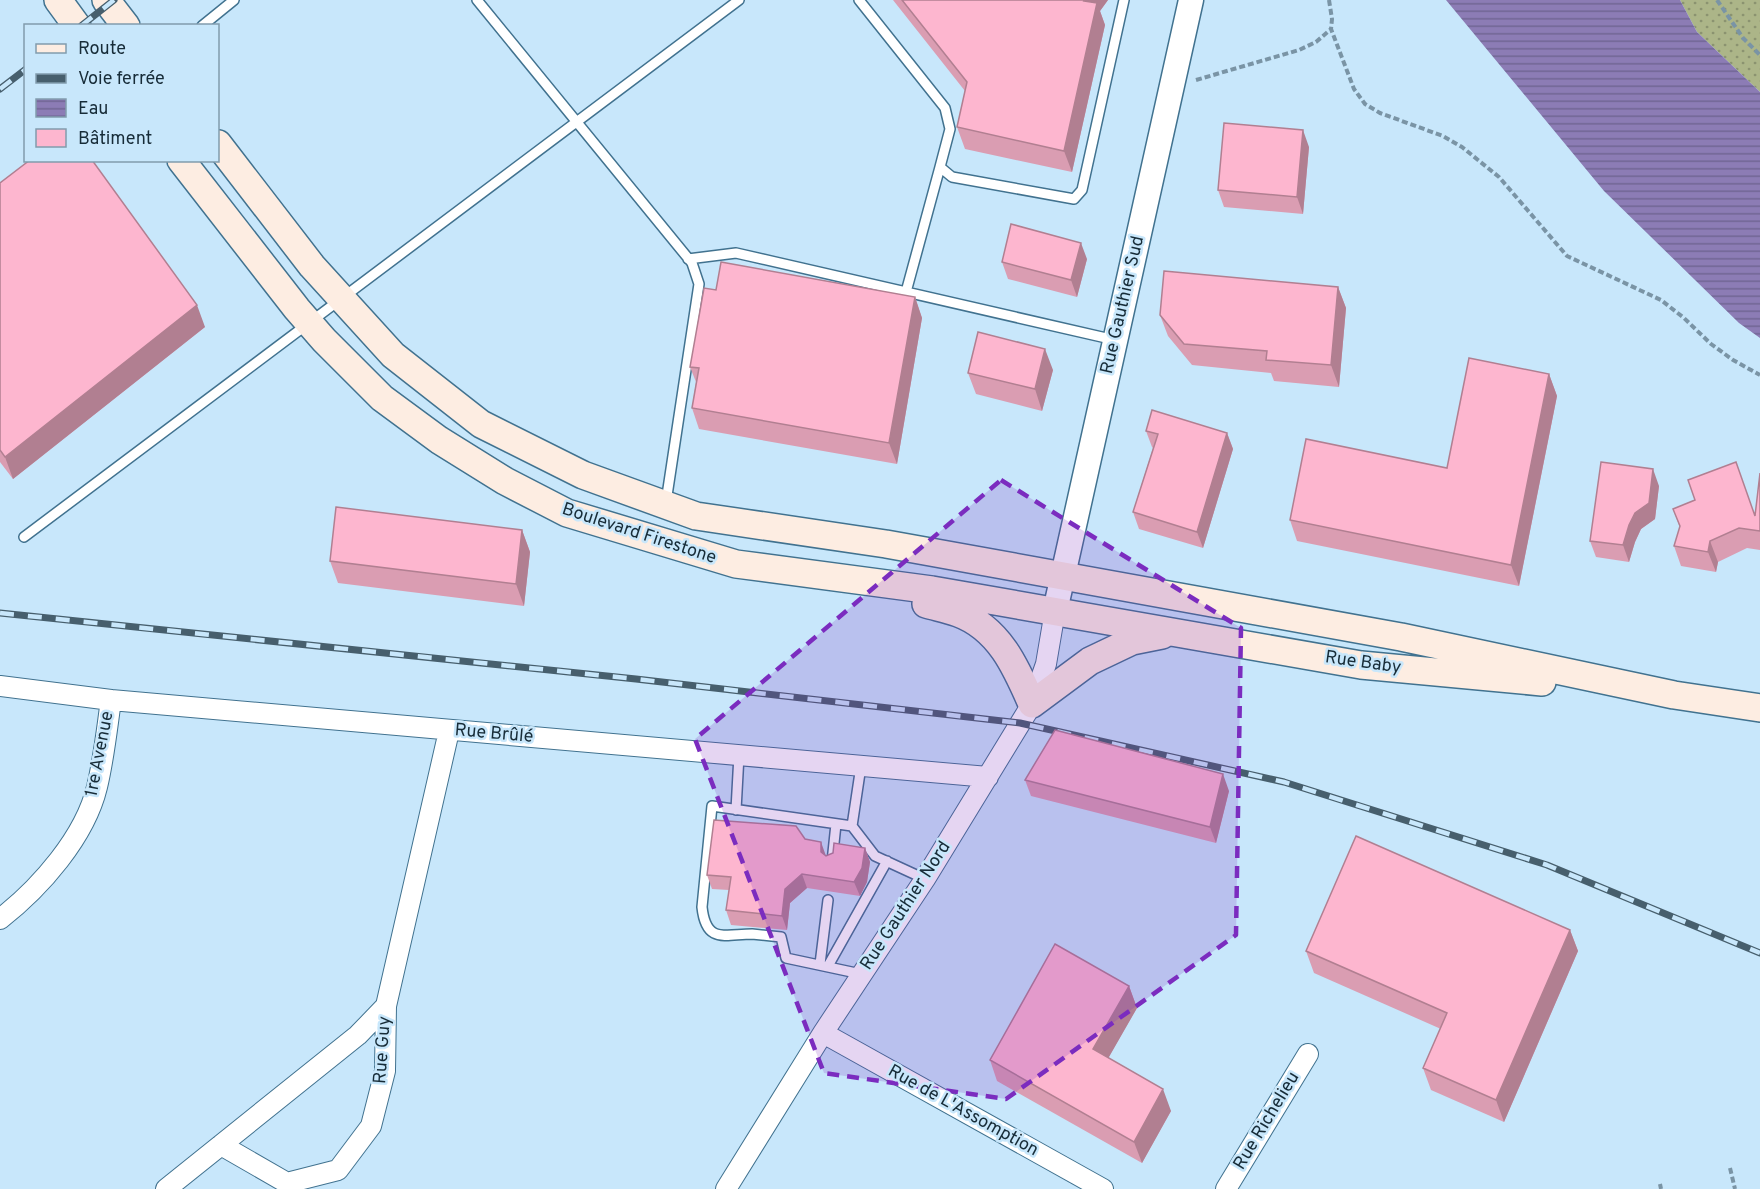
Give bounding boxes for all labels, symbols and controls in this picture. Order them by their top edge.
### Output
legend [24,24,219,162]
text: Route [78,38,126,61]
text: Voie ferrée [78,68,165,91]
text: Eau [78,98,108,121]
text: Bâtiment [78,128,152,151]
street label: Rue Gauthier Sud [1096,234,1150,376]
street label: Boulevard Firestone [559,498,719,570]
street label: Rue Baby [1323,646,1403,680]
street label: 1re Avenue [80,709,120,799]
street label: Rue Brûlé [454,719,534,749]
street label: Rue Gauthier Nord [856,837,956,975]
street label: Rue Guy [369,1015,397,1085]
street label: Rue de L'Assomption [884,1060,1042,1162]
street label: Rue Richelieu [1229,1068,1305,1174]

